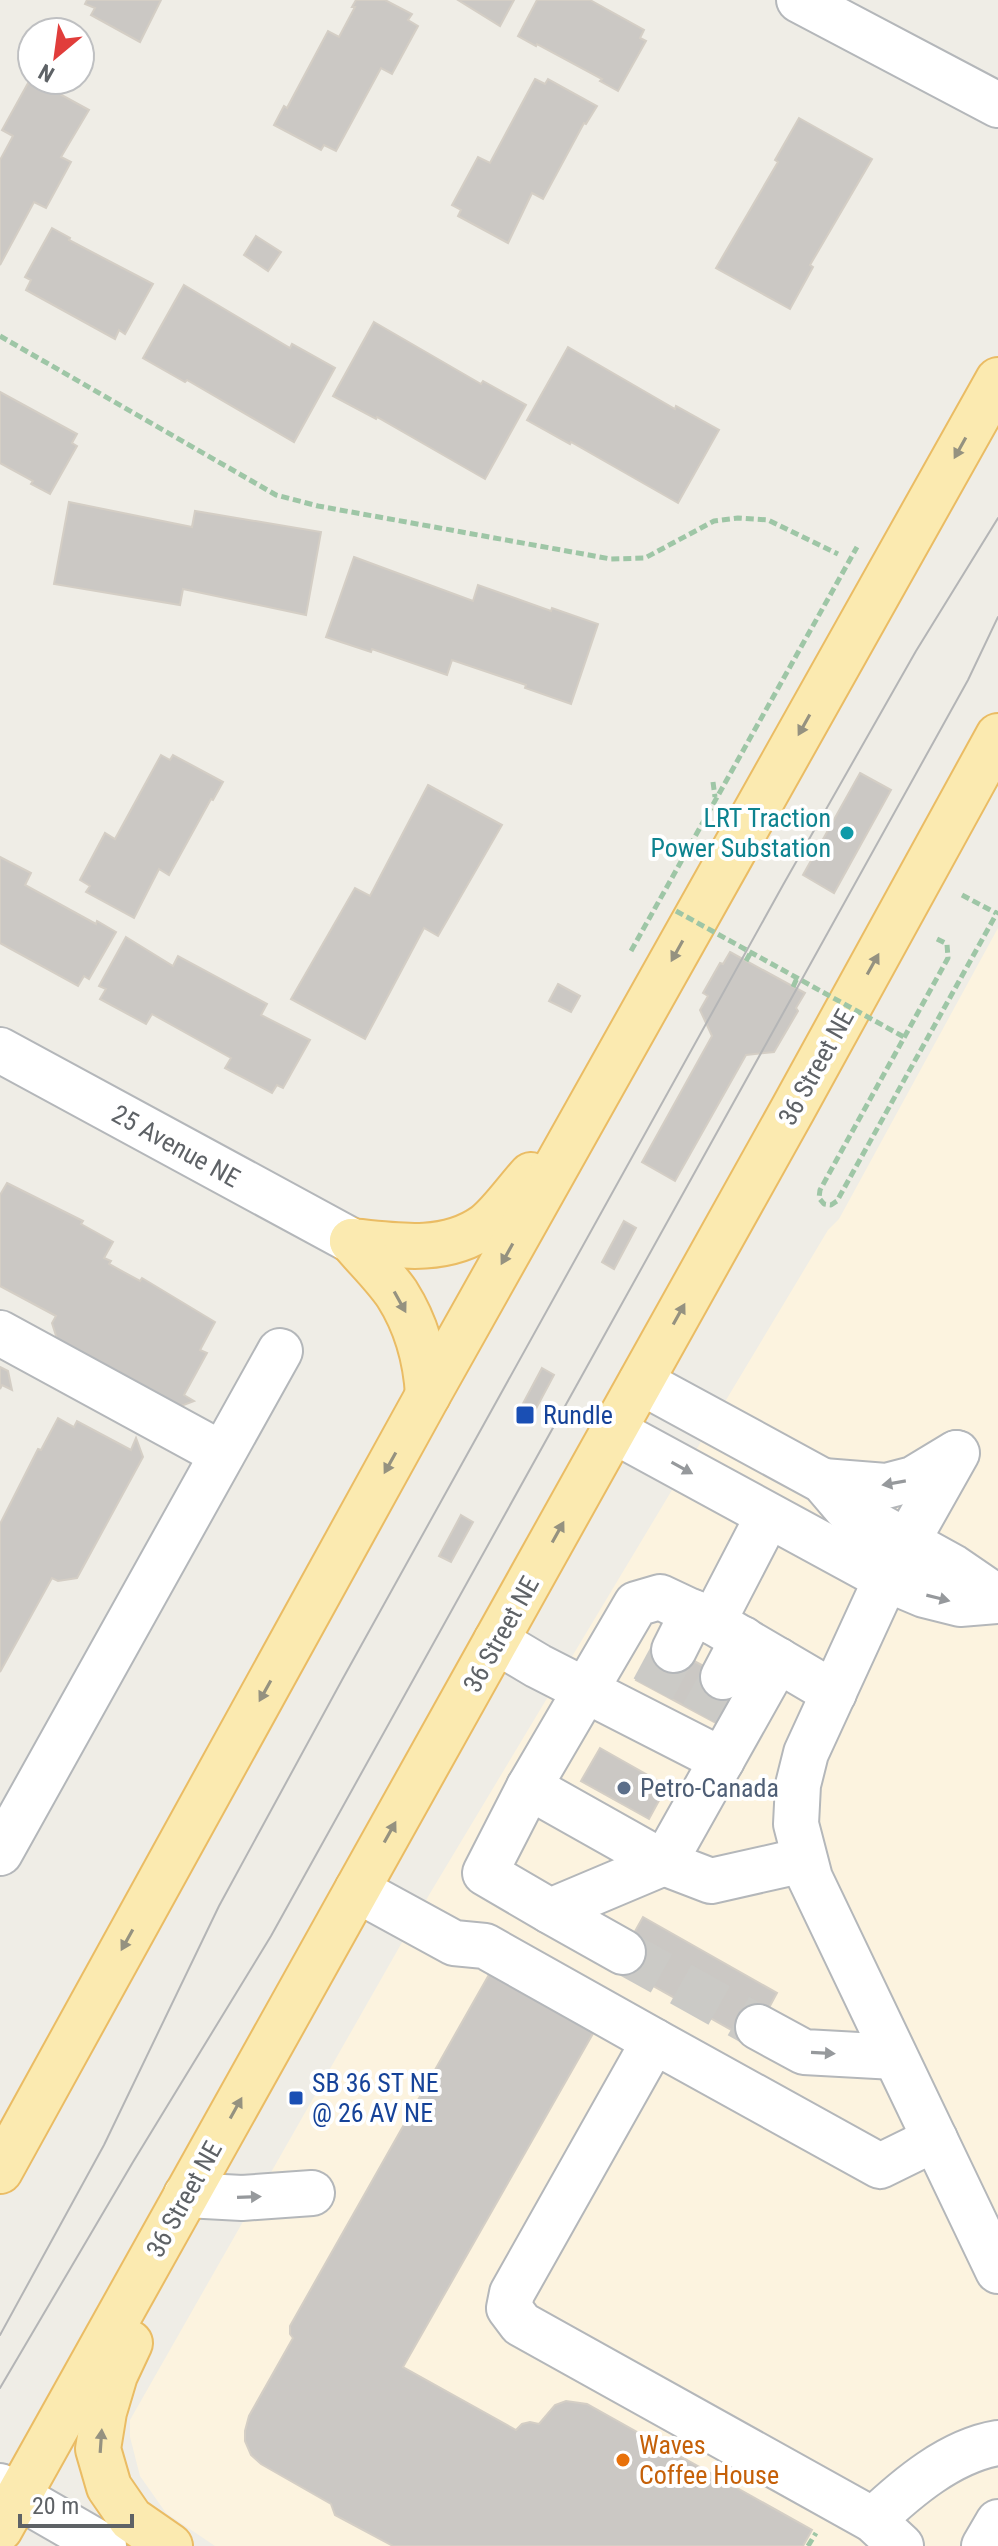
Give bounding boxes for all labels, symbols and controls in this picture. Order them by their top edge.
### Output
north arrow [16,16,96,96]
text: N [35,59,59,87]
one-way arrow [953,437,967,460]
one-way arrow [798,713,811,736]
place label: LRT Traction Power Substation [651,803,831,863]
marker: LRT Traction Power Substation [838,824,856,842]
one-way arrow [670,940,684,962]
one-way arrow [866,953,879,976]
street label: 36 Street NE [772,1004,860,1130]
street label: 25 Avenue NE [107,1099,245,1193]
one-way arrow [500,1243,514,1265]
one-way arrow [393,1291,407,1313]
one-way arrow [672,1303,686,1325]
place label: Rundle [543,1400,613,1430]
marker: Rundle [514,1404,536,1426]
one-way arrow [384,1452,397,1475]
one-way arrow [671,1461,694,1475]
one-way arrow [881,1478,906,1490]
one-way arrow [551,1520,564,1543]
street label: 36 Street NE [457,1571,545,1697]
one-way arrow [926,1593,951,1605]
one-way arrow [258,1680,272,1702]
place label: Petro-Canada [640,1773,779,1803]
marker: Petro-Canada [615,1779,633,1797]
one-way arrow [383,1821,397,1843]
one-way arrow [121,1929,135,1951]
one-way arrow [811,2047,836,2060]
place label: SB 36 ST NE @ 26 AV NE [312,2068,439,2128]
marker: SB 36 ST NE @ 26 AV NE [287,2089,305,2107]
one-way arrow [229,2096,242,2119]
street label: 36 Street NE [140,2136,228,2262]
one-way arrow [237,2191,262,2204]
one-way arrow [95,2428,108,2453]
place label: Waves Coffee House [639,2430,779,2490]
marker: Waves Coffee House [614,2451,632,2469]
scale bar [20,2478,132,2528]
text: 20 m [32,2492,79,2520]

